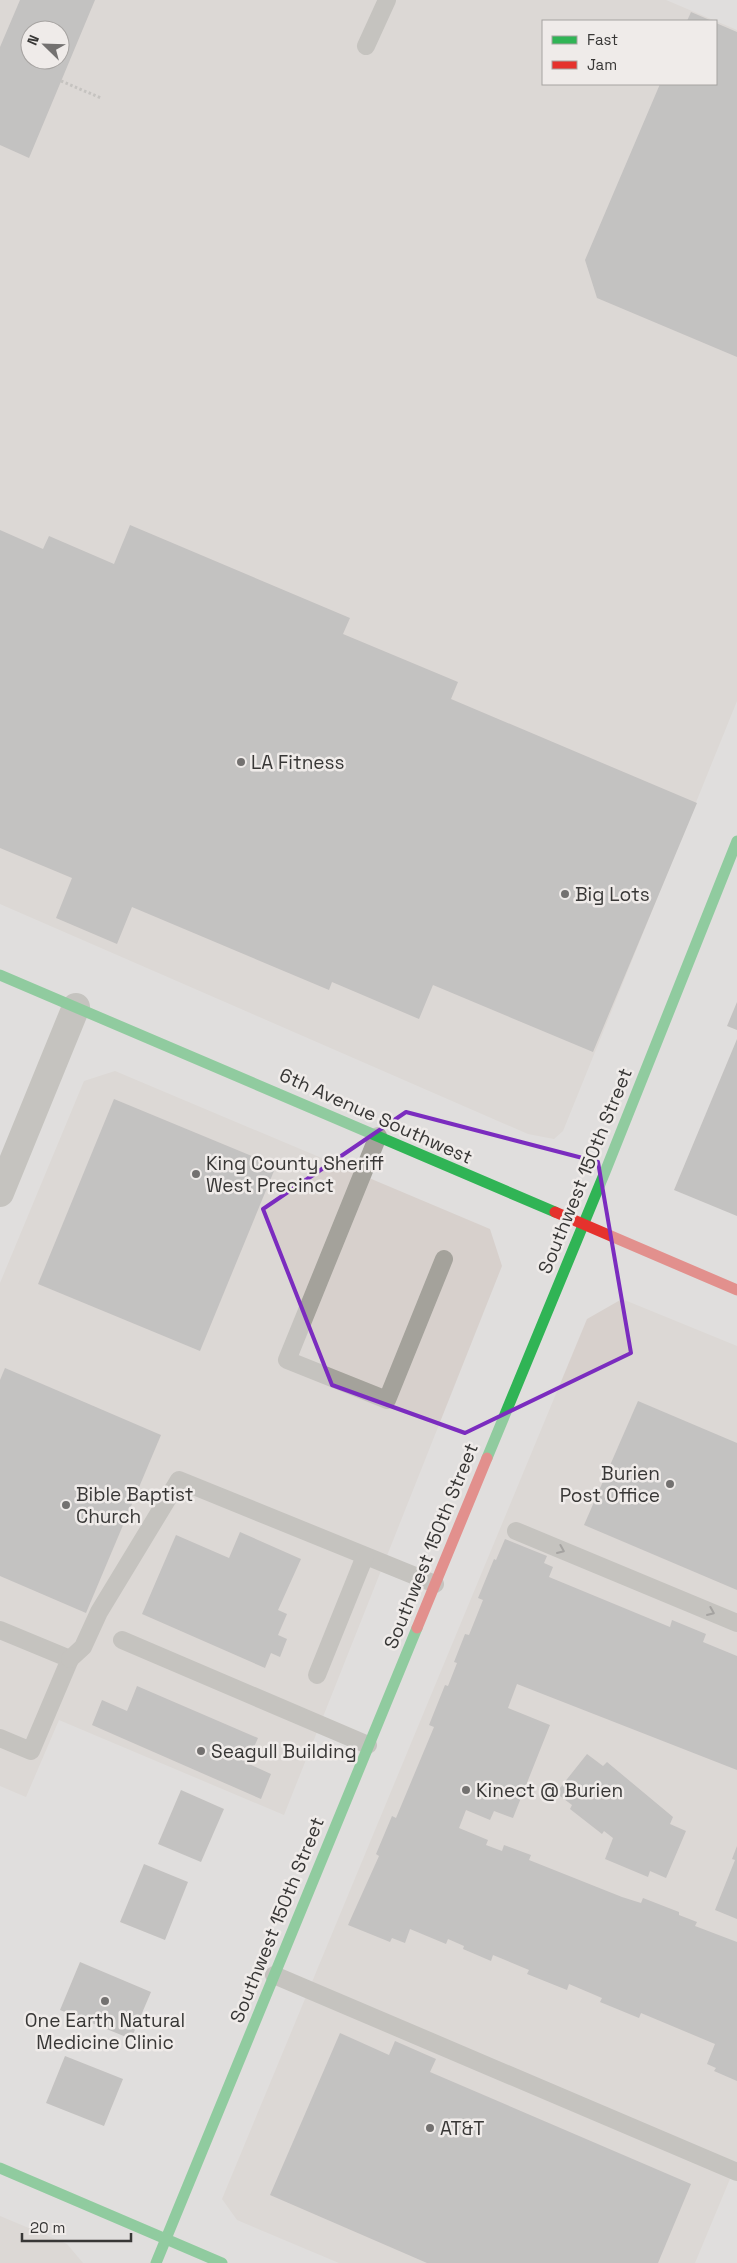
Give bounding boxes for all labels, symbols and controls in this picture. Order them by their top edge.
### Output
north arrow [20,20,70,70]
legend [542,20,717,85]
text: Fast [587,30,618,49]
text: N [23,32,43,48]
text: Jam [587,55,617,74]
place label: LA Fitness [251,750,345,775]
marker: LA Fitness [235,756,247,768]
place label: Big Lots [575,882,650,907]
marker: Big Lots [559,888,571,900]
street label: 6th Avenue Southwest [276,1062,476,1170]
street label: Southwest 150th Street [532,1064,638,1278]
place label: King County Sheriff West Precinct [206,1151,384,1198]
marker: King County Sheriff West Precinct [190,1168,202,1180]
street label: Southwest 150th Street [378,1439,484,1653]
place label: Burien Post Office [560,1461,660,1508]
marker: Burien Post Office [664,1478,676,1490]
place label: Bible Baptist Church [76,1482,194,1529]
marker: Bible Baptist Church [60,1499,72,1511]
one-way arrow [556,1543,565,1554]
one-way arrow [706,1606,715,1616]
place label: Seagull Building [211,1739,357,1764]
marker: Seagull Building [195,1745,207,1757]
place label: Kinect @ Burien [476,1778,623,1803]
marker: Kinect @ Burien [460,1784,472,1796]
street label: Southwest 150th Street [224,1813,330,2027]
marker: One Earth Natural Medicine Clinic [99,1995,111,2007]
place label: One Earth Natural Medicine Clinic [25,2008,185,2055]
place label: AT&T [440,2116,484,2141]
marker: AT&T [424,2122,436,2134]
scale bar [22,2210,131,2242]
text: 20 m [30,2218,65,2237]

